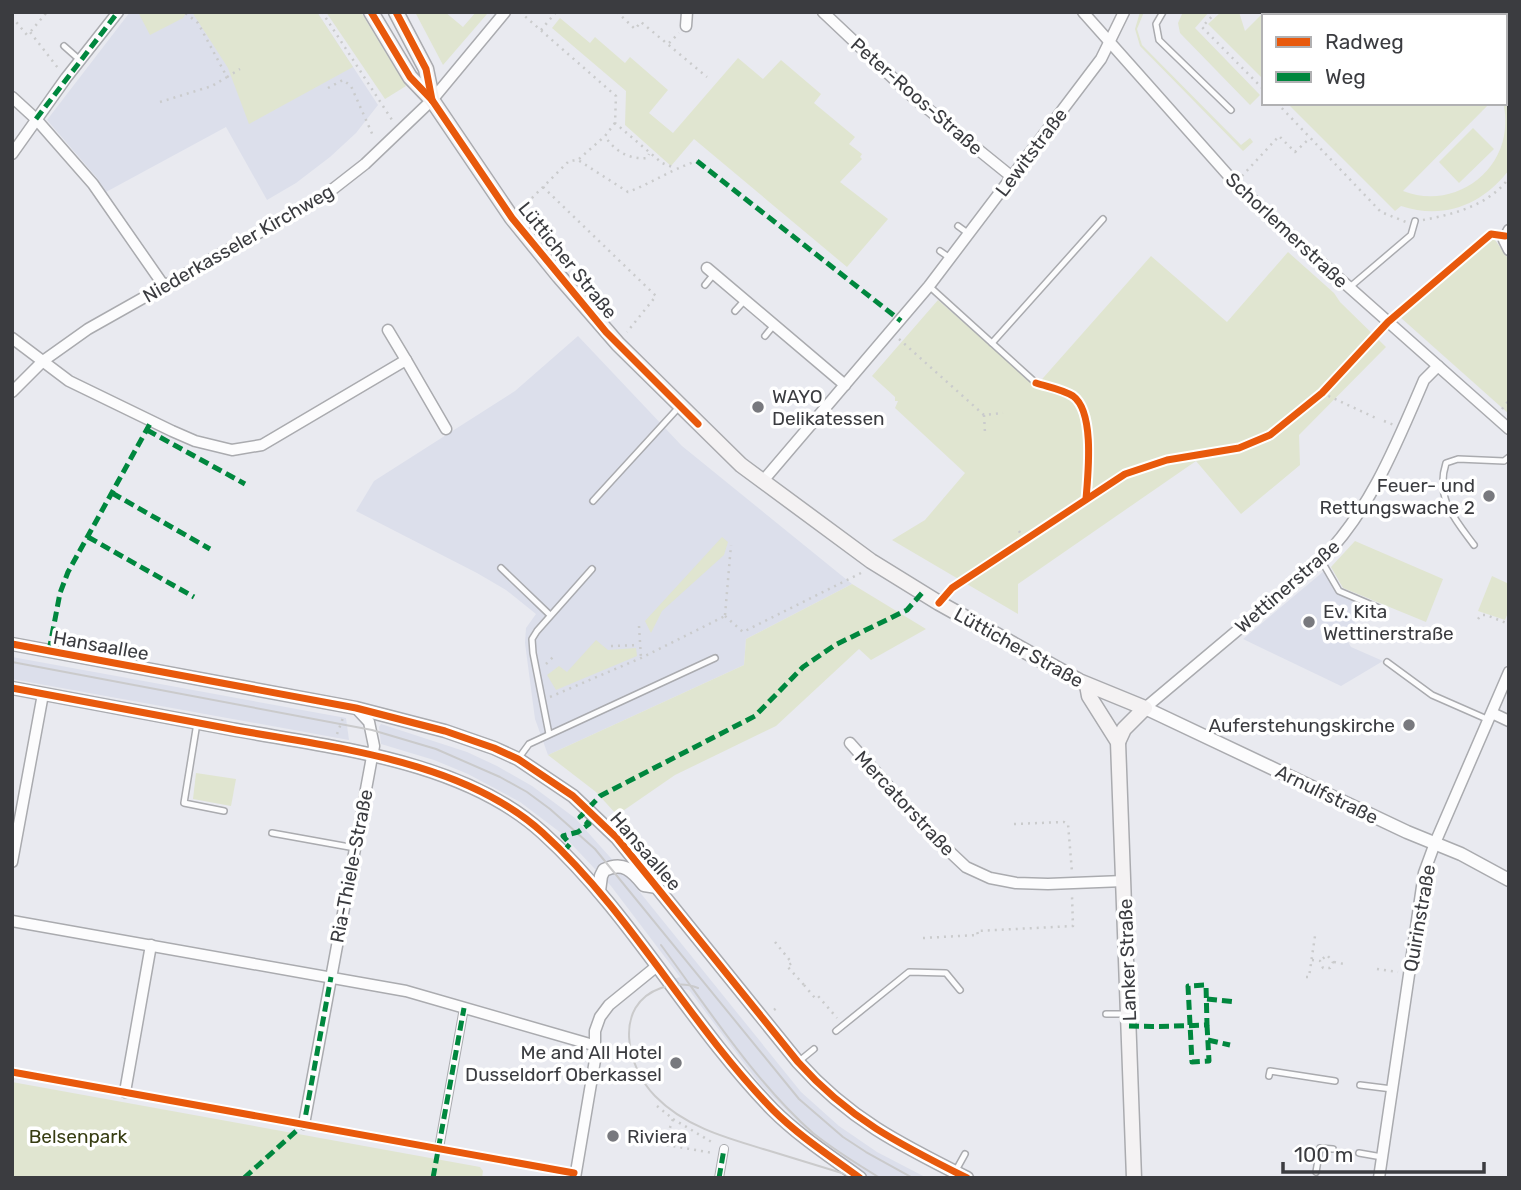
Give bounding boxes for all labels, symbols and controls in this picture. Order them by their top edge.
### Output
legend [1262,14,1507,105]
text: Radweg [1325,29,1404,54]
street label: Peter-Roos-Straße [846,33,987,160]
text: Weg [1325,64,1366,89]
street label: Lewitstraße [991,104,1072,201]
street label: Schorlemerstraße [1221,168,1352,293]
street label: Niederkasseler Kirchweg [139,179,338,307]
street label: Lütticher Straße [513,197,622,324]
place label: WAYO Delikatessen [772,385,885,430]
marker: WAYO Delikatessen [750,399,766,415]
place label: Feuer- und Rettungswache 2 [1320,474,1475,519]
marker: Feuer- und Rettungswache 2 [1481,488,1497,504]
street label: Wettinerstraße [1230,535,1344,638]
place label: Ev. Kita Wettinerstraße [1323,600,1454,645]
street label: Lütticher Straße [950,602,1087,692]
marker: Ev. Kita Wettinerstraße [1301,614,1317,630]
street label: Hansaallee [51,626,151,665]
place label: Auferstehungskirche [1209,714,1395,737]
marker: Auferstehungskirche [1401,717,1417,733]
street label: Mercatorstraße [850,746,959,861]
street label: Arnulfstraße [1272,760,1382,829]
street label: Ria-Thiele-Straße [325,787,378,945]
street label: Hansaallee [605,807,686,895]
street label: Quirinstraße [1399,863,1440,974]
street label: Lanker Straße [1114,898,1141,1022]
place label: Me and All Hotel Dusseldorf Oberkassel [465,1041,662,1086]
marker: Me and All Hotel Dusseldorf Oberkassel [668,1055,684,1071]
park label: Belsenpark [29,1125,128,1148]
place label: Riviera [627,1125,687,1148]
marker: Riviera [605,1128,621,1144]
scale bar [1283,1130,1484,1174]
text: 100 m [1294,1142,1353,1167]

